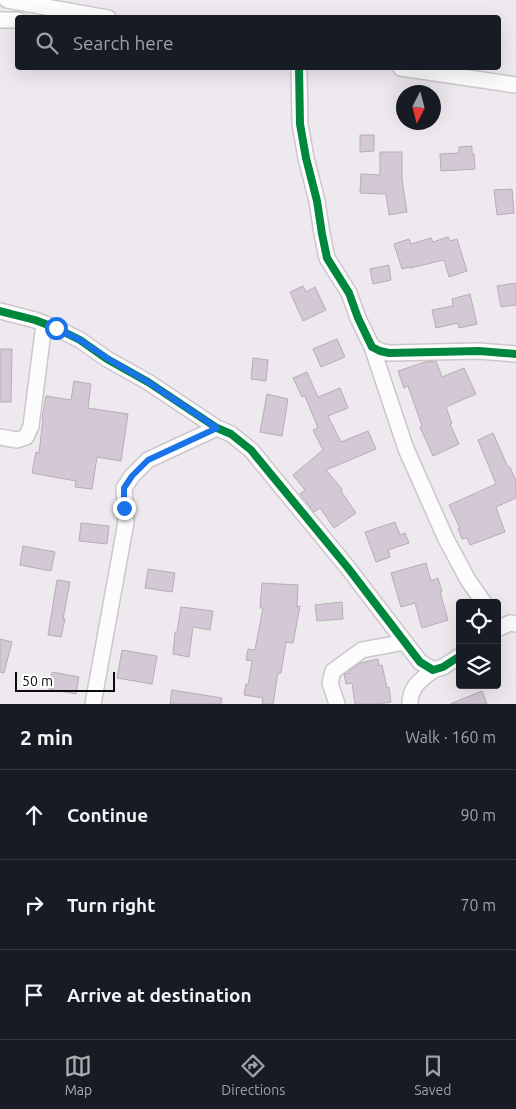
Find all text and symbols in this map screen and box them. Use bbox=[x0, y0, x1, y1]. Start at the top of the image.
search box bbox=[15, 15, 501, 70]
icon: search bbox=[33, 29, 61, 57]
text: Search here bbox=[73, 32, 173, 54]
north arrow bbox=[396, 85, 441, 130]
route start bbox=[45, 317, 68, 340]
route end bbox=[113, 497, 136, 520]
map controls bbox=[456, 599, 501, 689]
button: locate bbox=[456, 599, 501, 644]
button: layers bbox=[456, 644, 501, 689]
scale bar bbox=[15, 669, 115, 692]
text: 50 m bbox=[22, 673, 53, 689]
text: 2 min bbox=[20, 725, 73, 749]
text: Walk · 160 m bbox=[405, 728, 496, 746]
icon: ahead bbox=[20, 801, 48, 829]
text: Continue bbox=[67, 804, 148, 826]
text: 90 m bbox=[460, 806, 496, 824]
icon: right bbox=[20, 891, 48, 919]
text: Turn right bbox=[67, 894, 155, 916]
text: 70 m bbox=[460, 896, 496, 914]
icon: arrive bbox=[20, 981, 48, 1009]
text: Arrive at destination bbox=[67, 984, 252, 1006]
tab: Map bbox=[64, 1052, 92, 1098]
tab: Directions bbox=[221, 1052, 285, 1098]
tab: Saved bbox=[414, 1052, 452, 1098]

